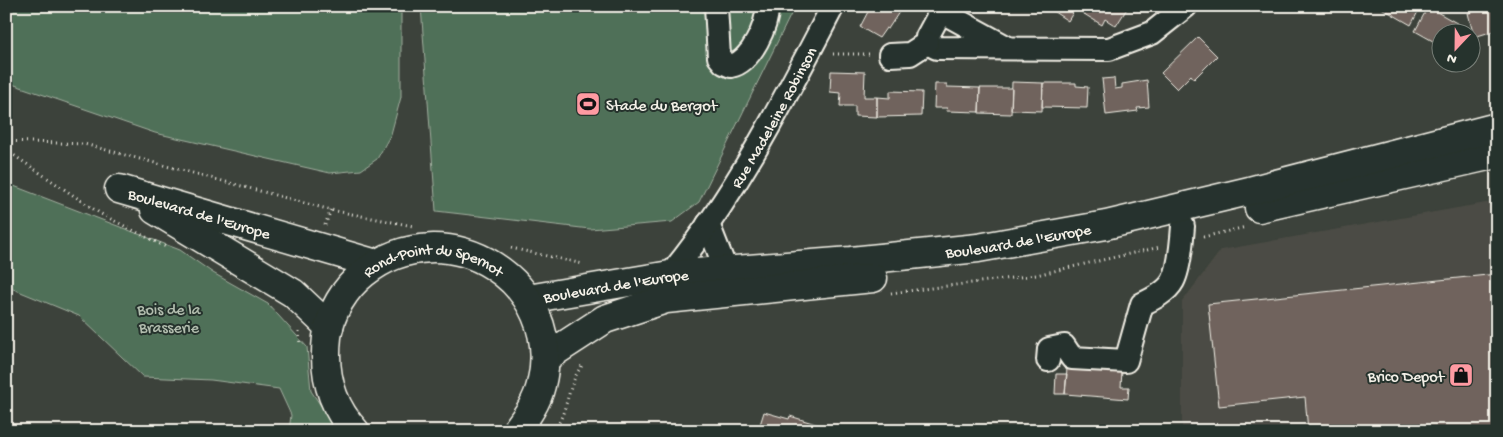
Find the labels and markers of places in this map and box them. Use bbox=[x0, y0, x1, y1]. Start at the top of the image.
sports icon: Stade du Bergot bbox=[575, 91, 601, 117]
place label: Stade du Bergot bbox=[606, 98, 718, 117]
shop icon: Brico Depot bbox=[1448, 362, 1474, 388]
place label: Brico Depot bbox=[1367, 369, 1445, 388]

